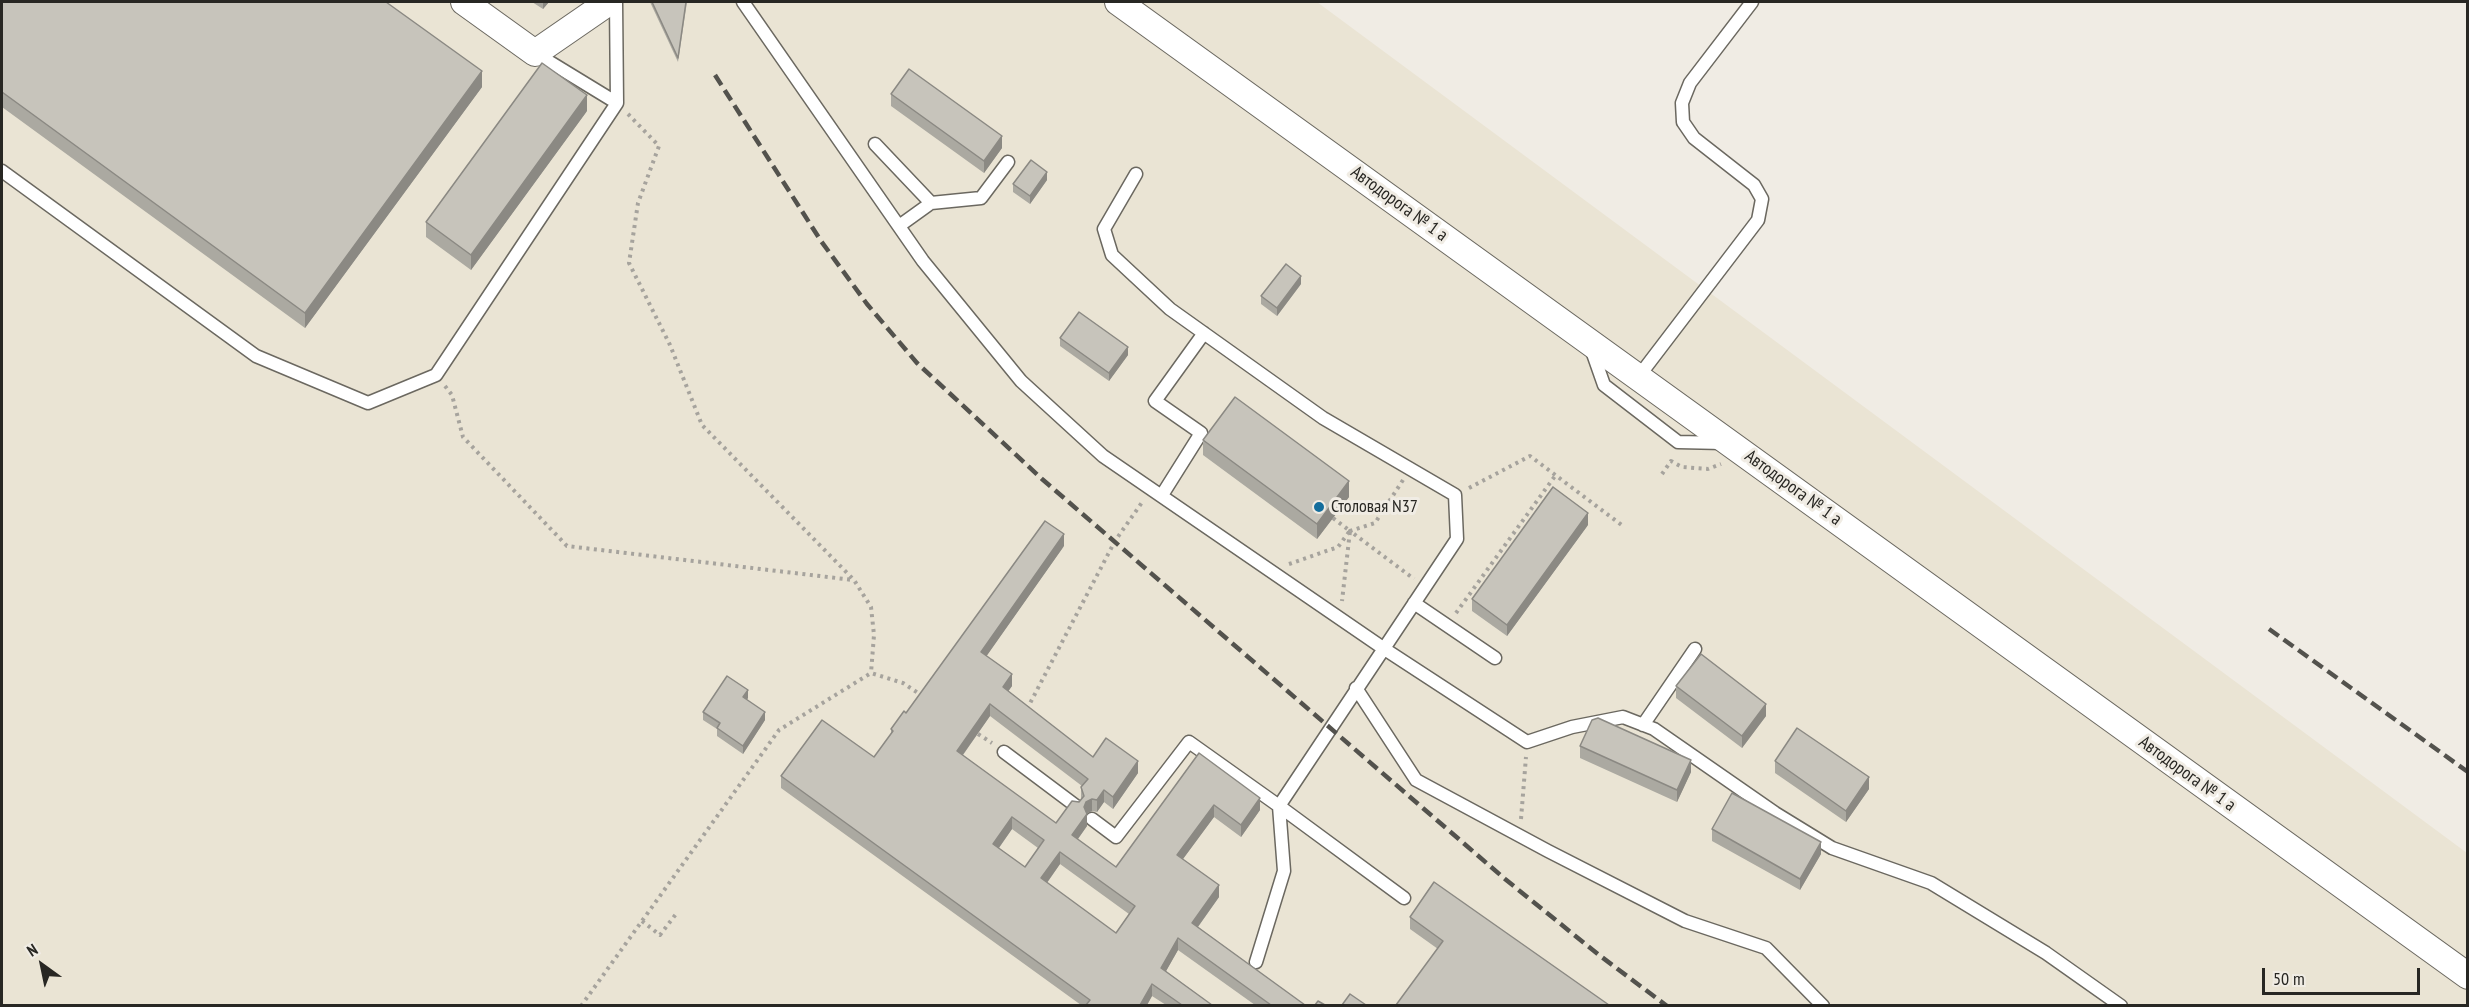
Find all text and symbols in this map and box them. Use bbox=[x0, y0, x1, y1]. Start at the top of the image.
street label: Автодорога № 1 а bbox=[1346, 162, 1452, 246]
street label: Автодорога № 1 а bbox=[1740, 446, 1846, 530]
place label: Столовая N37 bbox=[1331, 496, 1418, 518]
marker: Столовая N37 bbox=[1312, 500, 1326, 514]
street label: Автодорога № 1 а bbox=[2134, 732, 2240, 816]
north arrow bbox=[12, 935, 72, 995]
text: N bbox=[23, 939, 41, 961]
scale bar bbox=[2265, 956, 2422, 994]
text: 50 m bbox=[2273, 967, 2305, 990]

